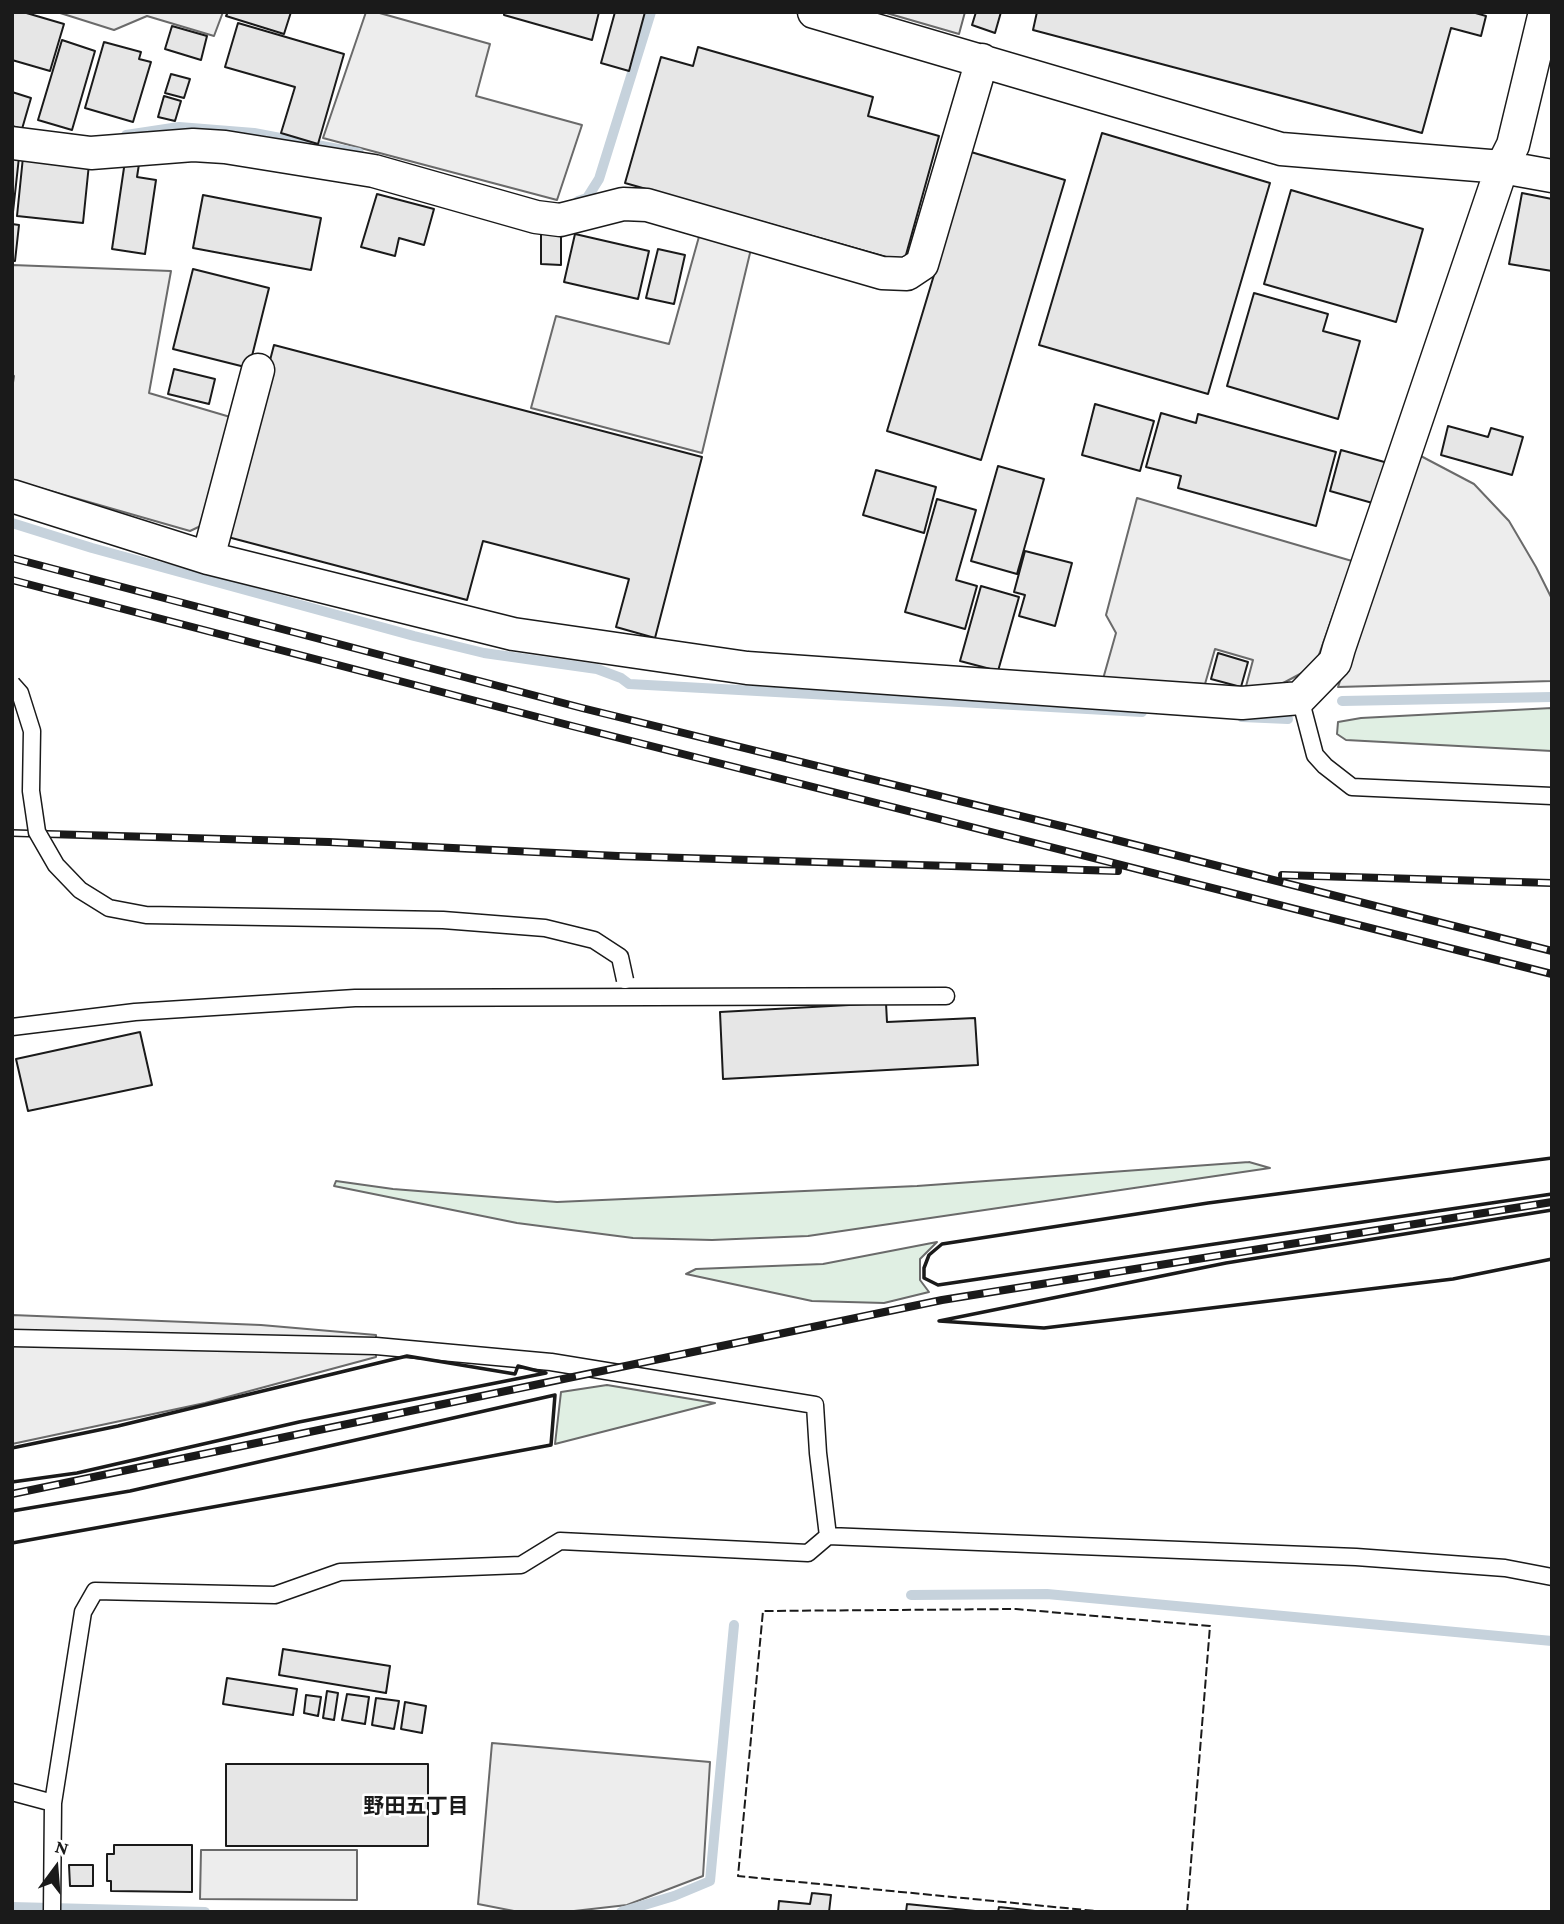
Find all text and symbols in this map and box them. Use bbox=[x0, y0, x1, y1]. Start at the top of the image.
district label: 野田五丁目 bbox=[364, 1794, 468, 1820]
north arrow bbox=[21, 1833, 91, 1903]
text: N bbox=[53, 1835, 71, 1859]

